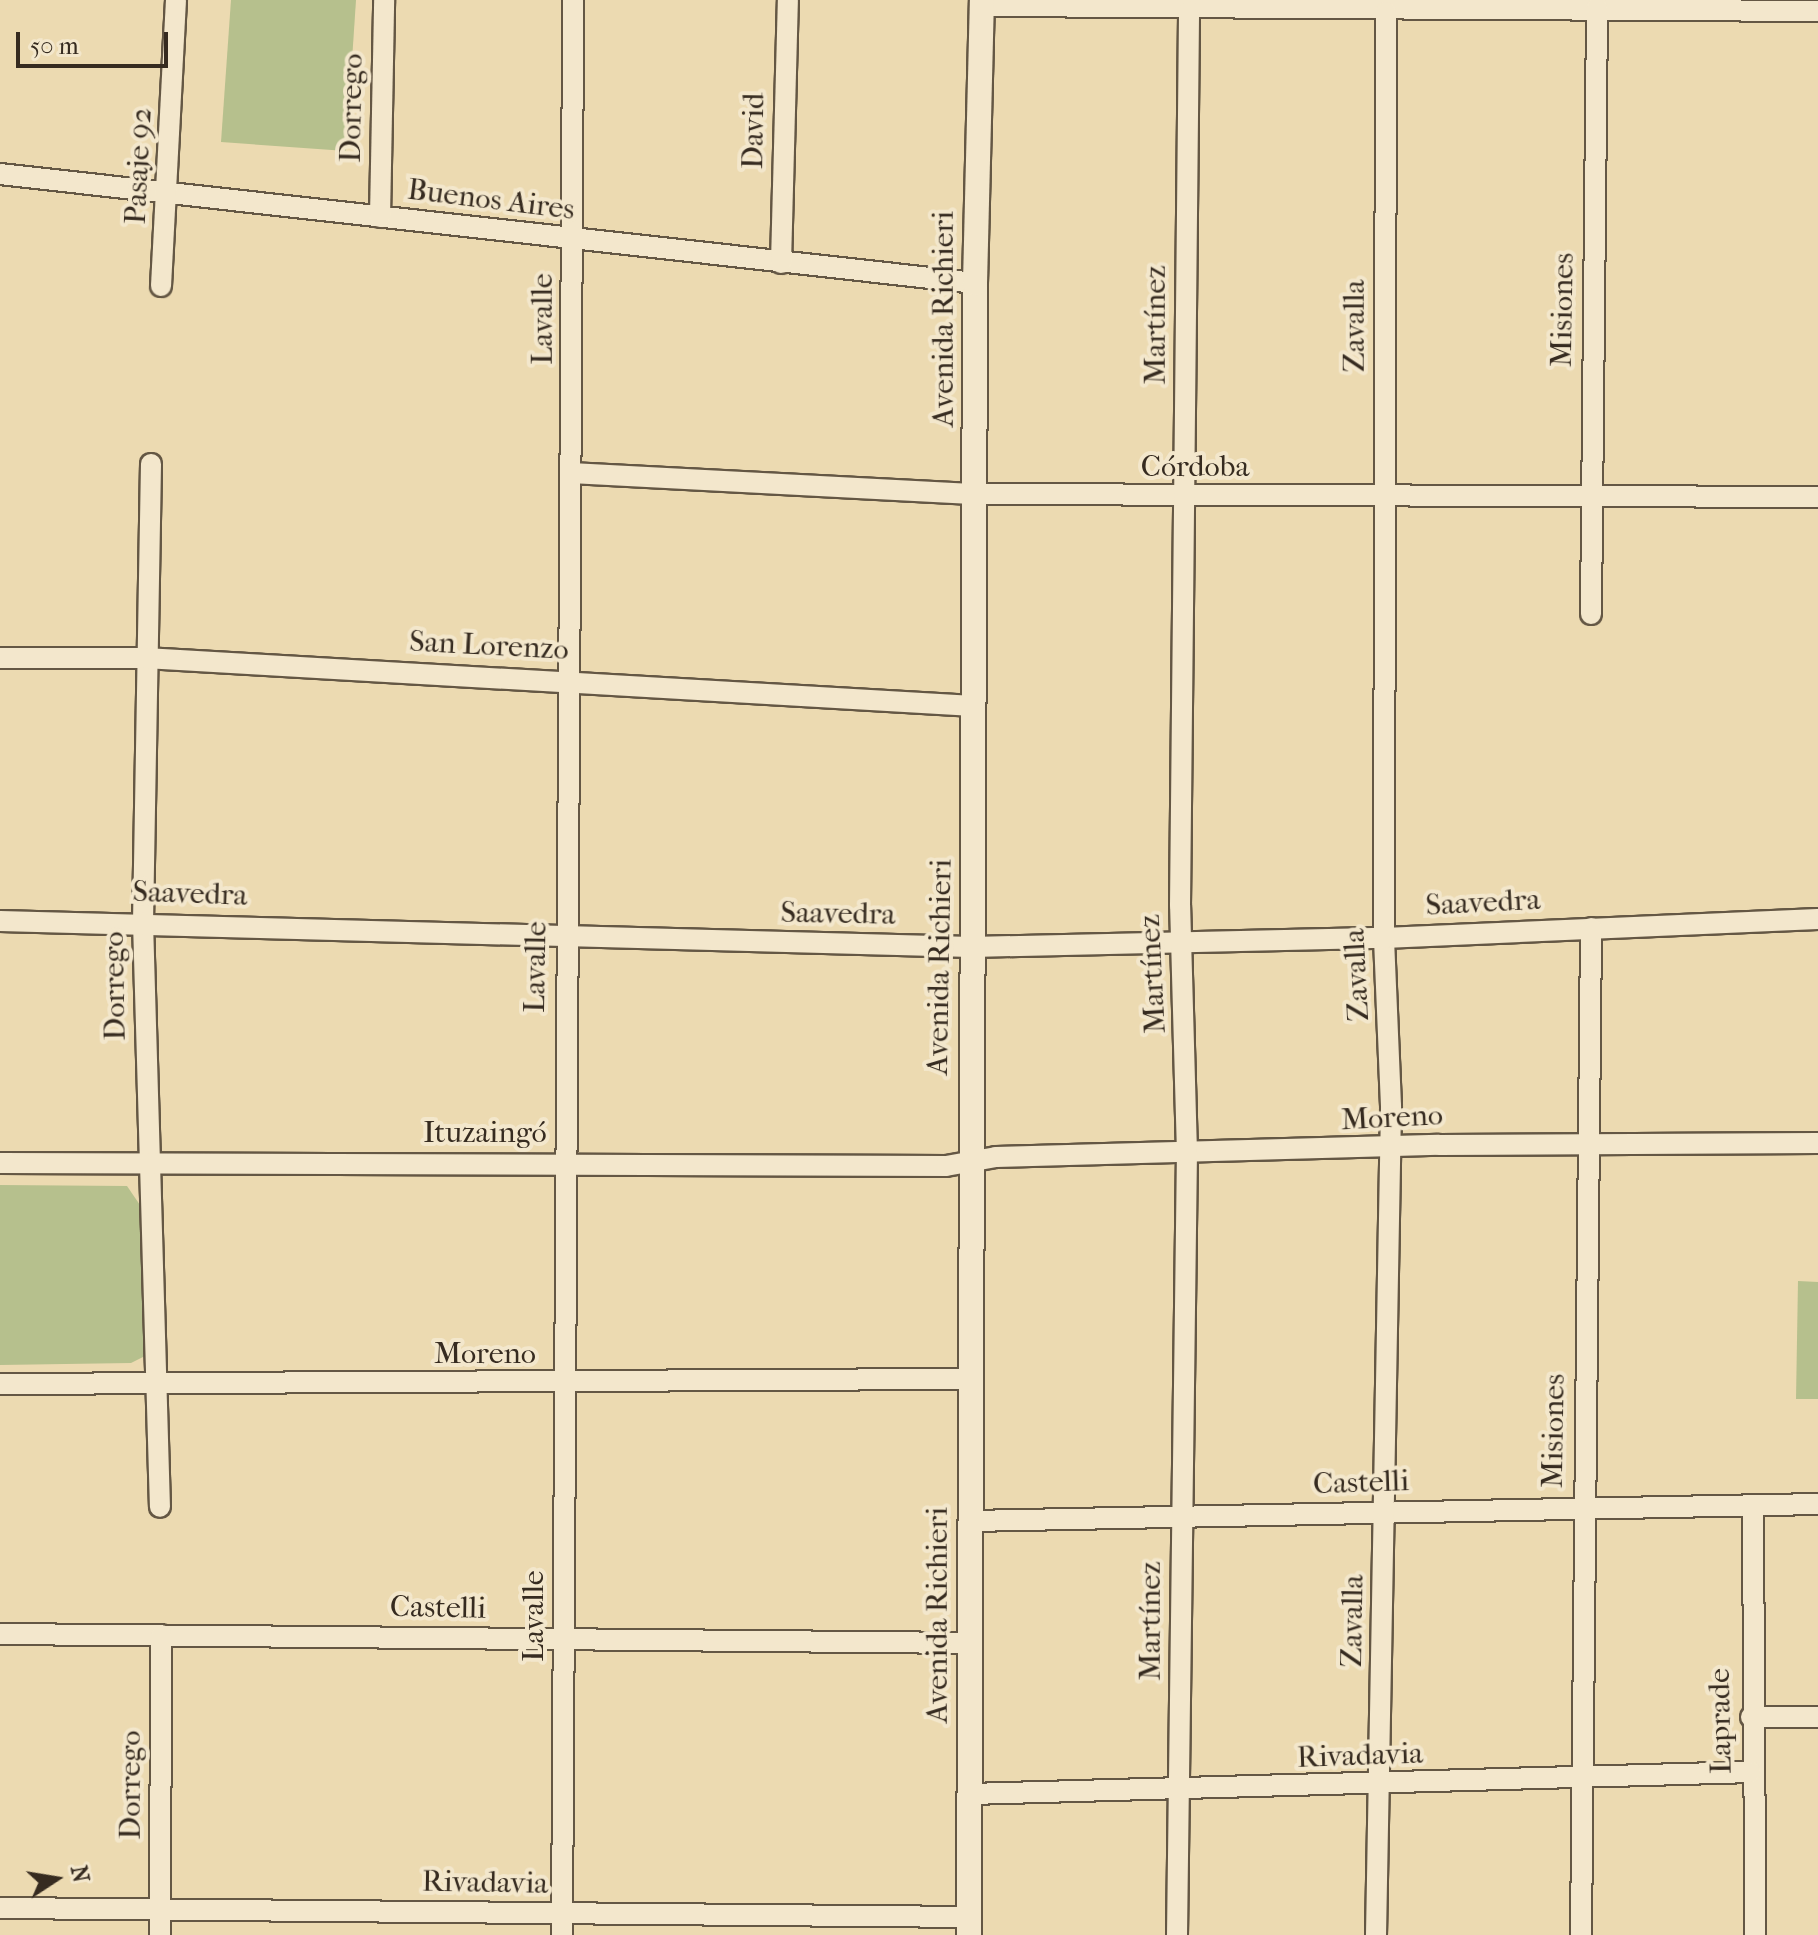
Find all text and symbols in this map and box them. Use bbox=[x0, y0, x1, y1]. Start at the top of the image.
scale bar bbox=[20, 16, 172, 66]
text: 50 m bbox=[30, 32, 79, 60]
street label: Dorrego bbox=[333, 53, 371, 163]
street label: David bbox=[735, 93, 773, 169]
street label: Pasaje 92 bbox=[118, 107, 160, 225]
street label: Buenos Aires bbox=[405, 172, 577, 228]
street label: Avenida Richieri bbox=[926, 211, 962, 427]
street label: Misiones bbox=[1544, 253, 1582, 367]
street label: Martínez bbox=[1138, 265, 1174, 385]
street label: Lavalle bbox=[525, 273, 561, 365]
street label: Zavalla bbox=[1337, 280, 1373, 372]
street label: Córdoba bbox=[1141, 449, 1249, 485]
street label: San Lorenzo bbox=[408, 624, 570, 668]
street label: Avenida Richieri bbox=[920, 859, 960, 1075]
street label: Saavedra bbox=[132, 874, 248, 914]
street label: Saavedra bbox=[1425, 882, 1541, 924]
street label: Saavedra bbox=[780, 895, 896, 933]
street label: Martínez bbox=[1132, 914, 1174, 1034]
street label: Lavalle bbox=[517, 921, 555, 1013]
street label: Zavalla bbox=[1337, 928, 1377, 1022]
street label: Dorrego bbox=[96, 931, 134, 1041]
street label: Moreno bbox=[1340, 1097, 1444, 1139]
street label: Ituzaingó bbox=[423, 1115, 547, 1151]
street label: Moreno bbox=[434, 1336, 536, 1372]
street label: Misiones bbox=[1535, 1374, 1573, 1488]
street label: Castelli bbox=[1312, 1463, 1410, 1503]
street label: Avenida Richieri bbox=[920, 1507, 956, 1723]
street label: Martínez bbox=[1133, 1561, 1169, 1681]
street label: Lavalle bbox=[516, 1570, 552, 1662]
street label: Zavalla bbox=[1334, 1574, 1372, 1668]
street label: Castelli bbox=[390, 1589, 486, 1627]
street label: Laprade bbox=[1702, 1668, 1740, 1774]
street label: Dorrego bbox=[113, 1730, 149, 1840]
street label: Rivadavia bbox=[1296, 1736, 1424, 1776]
north arrow bbox=[16, 1839, 96, 1919]
text: N bbox=[65, 1863, 94, 1885]
street label: Rivadavia bbox=[422, 1864, 548, 1902]

